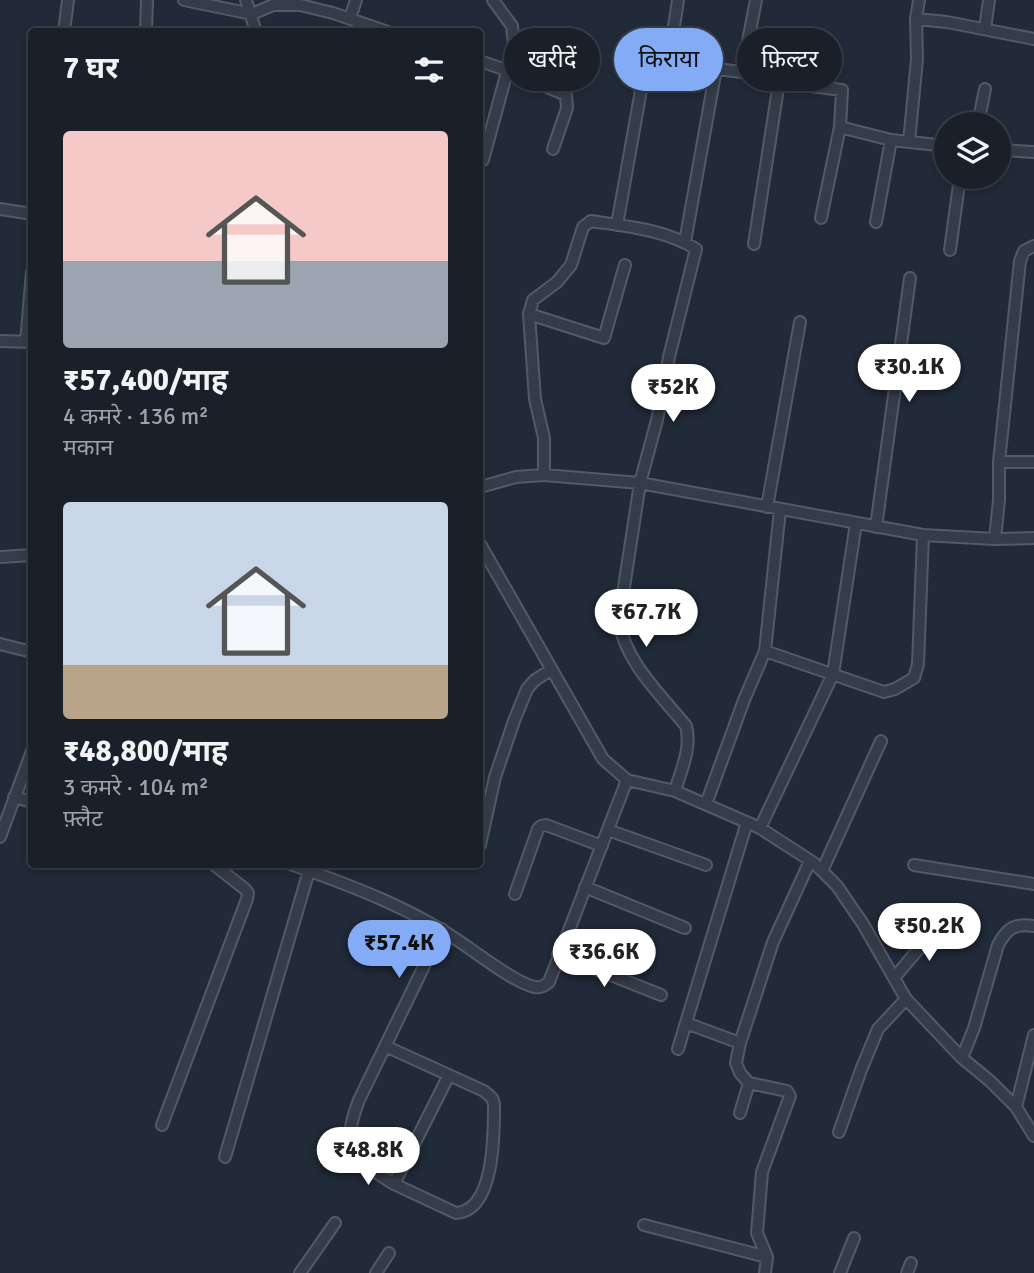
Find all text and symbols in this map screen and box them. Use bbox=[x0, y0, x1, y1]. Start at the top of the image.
chip: खरीदें bbox=[504, 28, 600, 91]
chip: किराया bbox=[614, 28, 723, 91]
chip: फ़िल्टर bbox=[737, 28, 842, 91]
text: 7 घर bbox=[63, 50, 118, 87]
icon: filters bbox=[410, 51, 448, 89]
map controls bbox=[934, 112, 1011, 189]
button: layers bbox=[934, 112, 1011, 189]
icon: home bbox=[193, 177, 319, 303]
pin: ₹30.1K bbox=[852, 344, 966, 404]
text: ₹30.1K bbox=[874, 352, 944, 381]
text: ₹57,400/माह bbox=[63, 362, 228, 399]
pin: ₹52K bbox=[632, 364, 714, 424]
text: ₹52K bbox=[647, 372, 699, 401]
text: 4 कमरे · 136 m² bbox=[63, 402, 209, 431]
text: मकान bbox=[63, 433, 113, 462]
icon: home bbox=[193, 548, 319, 674]
pin: ₹67.7K bbox=[589, 590, 703, 649]
text: ₹67.7K bbox=[611, 597, 681, 626]
text: ₹48,800/माह bbox=[63, 733, 228, 770]
text: 3 कमरे · 104 m² bbox=[63, 773, 209, 802]
text: फ़्लैट bbox=[63, 804, 103, 833]
pin: ₹50.2K bbox=[872, 904, 986, 963]
text: ₹50.2K bbox=[894, 911, 964, 940]
pin: ₹57.4K bbox=[342, 920, 456, 980]
text: ₹57.4K bbox=[364, 928, 434, 957]
pin: ₹36.6K bbox=[547, 930, 661, 989]
text: ₹36.6K bbox=[569, 937, 639, 966]
pin: ₹48.8K bbox=[311, 1128, 425, 1187]
text: ₹48.8K bbox=[333, 1135, 403, 1164]

